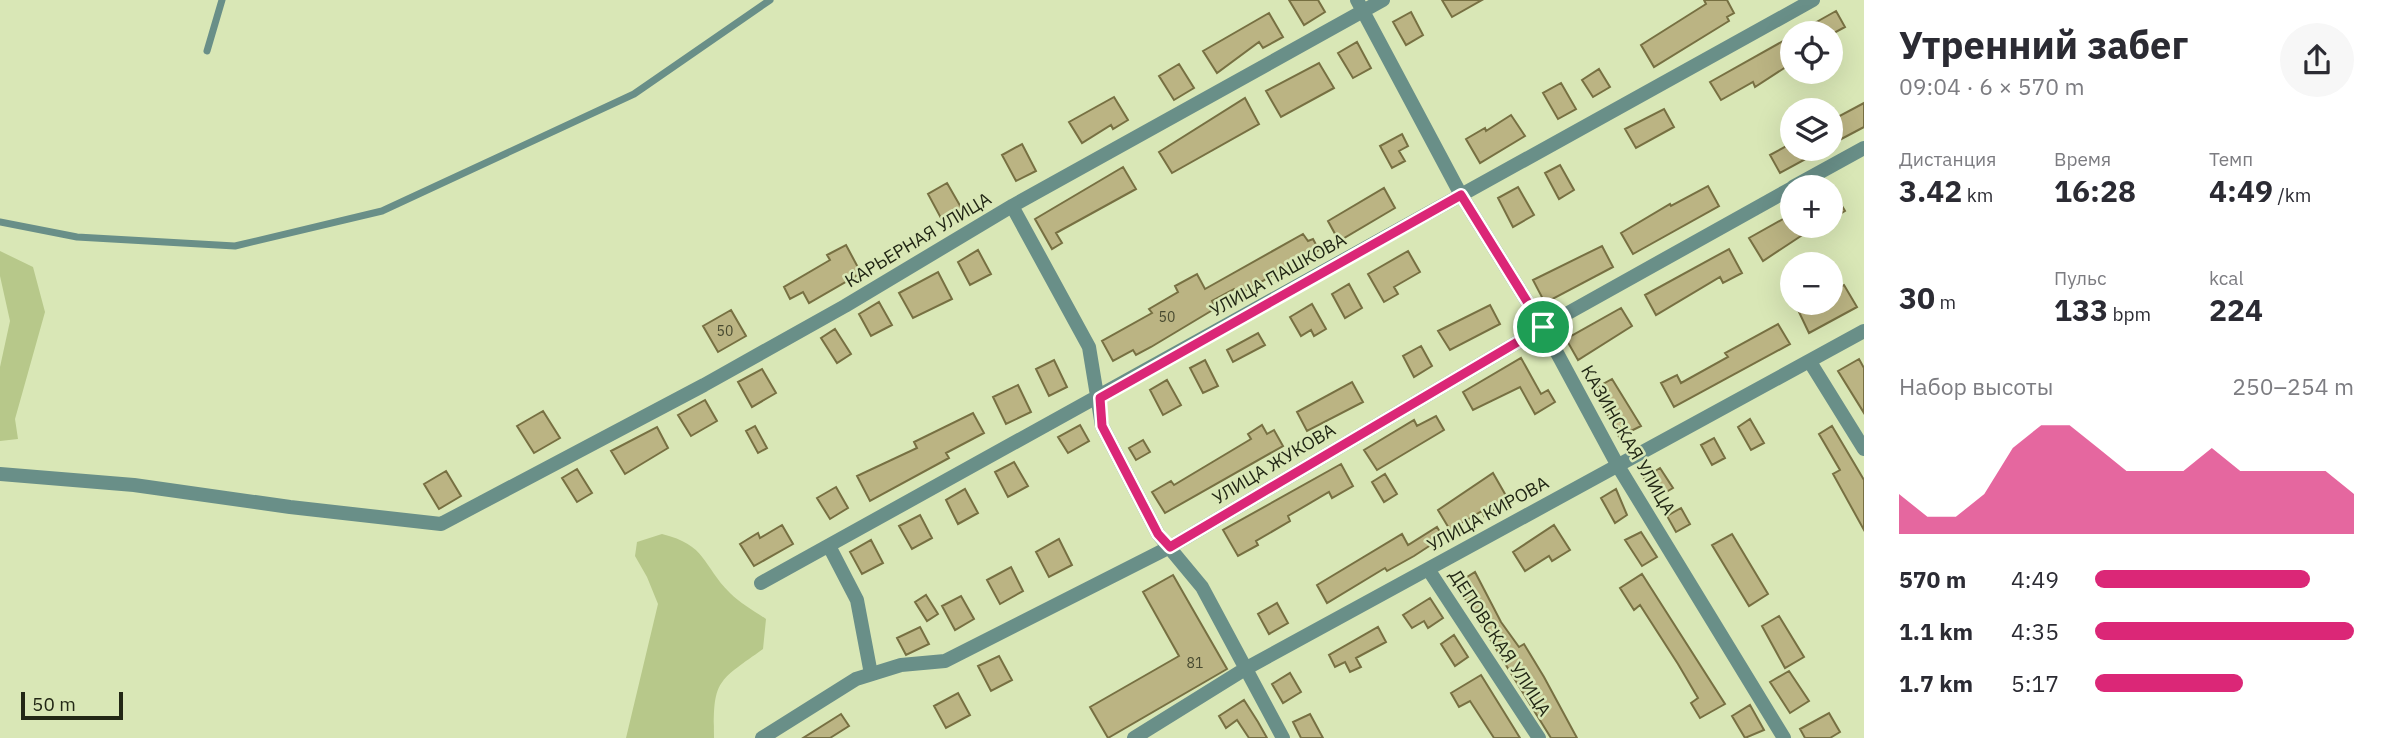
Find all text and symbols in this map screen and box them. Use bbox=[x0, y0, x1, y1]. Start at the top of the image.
text: Утренний забег bbox=[1899, 20, 2188, 69]
map controls bbox=[1780, 21, 1843, 315]
button: locate bbox=[1780, 21, 1843, 84]
button: share bbox=[2280, 23, 2354, 97]
text: 09:04 · 6 × 570 m bbox=[1899, 71, 2085, 101]
button: layers bbox=[1780, 98, 1843, 161]
text: Дистанция bbox=[1899, 147, 1996, 171]
text: Время bbox=[2054, 147, 2111, 171]
text: Темп bbox=[2209, 147, 2253, 171]
text: 3.42 bbox=[1899, 171, 1962, 210]
text: 16:28 bbox=[2054, 171, 2136, 210]
text: 4:49 bbox=[2209, 171, 2273, 210]
button: + bbox=[1780, 175, 1843, 238]
text: km bbox=[1962, 183, 1993, 207]
text: /km bbox=[2273, 183, 2311, 207]
street label: КАРЬЕРНАЯ УЛИЦА bbox=[840, 187, 995, 292]
street label: УЛИЦА ПАШКОВА bbox=[1206, 227, 1350, 322]
button: − bbox=[1780, 252, 1843, 315]
text: Пульс bbox=[2054, 266, 2107, 290]
text: kcal bbox=[2209, 266, 2244, 290]
text: 30 bbox=[1899, 278, 1935, 317]
text: m bbox=[1935, 290, 1956, 314]
text: 133 bbox=[2054, 290, 2108, 329]
text: 224 bbox=[2209, 290, 2263, 329]
pin bbox=[1513, 297, 1573, 357]
text: bpm bbox=[2108, 302, 2151, 326]
house number: 50 bbox=[1159, 308, 1175, 326]
icon: arrive bbox=[1524, 308, 1562, 346]
house number: 50 bbox=[717, 322, 733, 340]
street label: КАЗИНСКАЯ УЛИЦА bbox=[1576, 361, 1681, 519]
text: Набор высоты bbox=[1899, 371, 2053, 401]
text: 250–254 m bbox=[2232, 371, 2354, 401]
street label: УЛИЦА ЖУКОВА bbox=[1208, 418, 1340, 509]
street label: УЛИЦА КИРОВА bbox=[1423, 471, 1553, 556]
text: 570 m bbox=[1899, 564, 1966, 594]
text: 4:49 bbox=[2011, 564, 2059, 594]
street label: ДЕПОВСКАЯ УЛИЦА bbox=[1444, 565, 1557, 721]
text: 1.1 km bbox=[1899, 616, 1973, 646]
text: 4:35 bbox=[2011, 616, 2059, 646]
house number: 81 bbox=[1187, 654, 1203, 672]
text: 1.7 km bbox=[1899, 668, 1973, 698]
text: 5:17 bbox=[2011, 668, 2059, 698]
scale bar bbox=[21, 689, 122, 721]
text: 50 m bbox=[32, 692, 76, 716]

